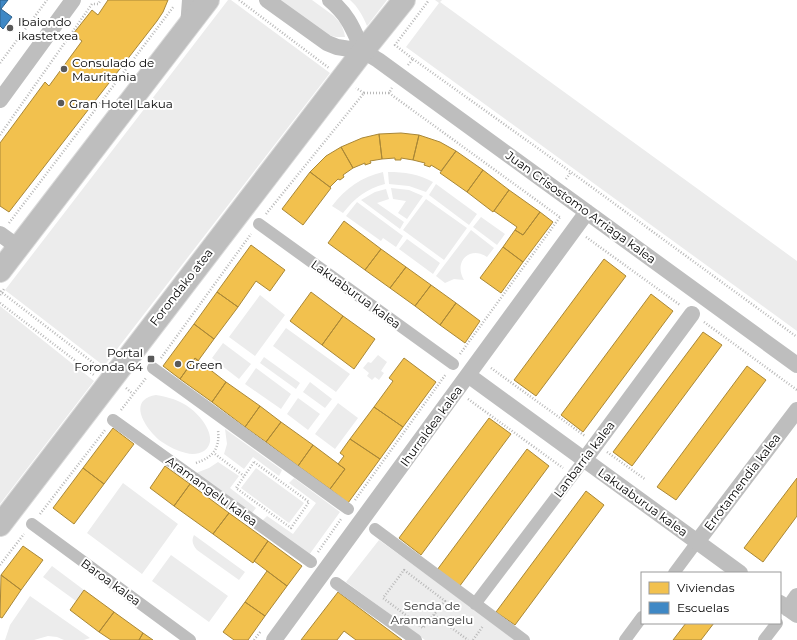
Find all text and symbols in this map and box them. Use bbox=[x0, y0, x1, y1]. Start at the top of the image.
place label: Ibaiondo ikastetxea bbox=[18, 14, 78, 43]
marker: Ibaiondo ikastetxea bbox=[5, 23, 15, 33]
place label: Consulado de Mauritania bbox=[72, 55, 154, 84]
marker: Consulado de Mauritania bbox=[59, 64, 69, 74]
place label: Gran Hotel Lakua bbox=[69, 96, 173, 111]
marker: Gran Hotel Lakua bbox=[56, 98, 66, 108]
street label: Juan Crisostomo Arriaga kalea bbox=[502, 147, 659, 267]
street label: Forondako atea bbox=[146, 245, 216, 329]
street label: Lakuaburua kalea bbox=[308, 256, 404, 332]
place label: Portal Foronda 64 bbox=[74, 345, 143, 374]
marker: Portal Foronda 64 bbox=[146, 354, 156, 364]
place label: Green bbox=[186, 357, 223, 372]
marker: Green bbox=[173, 359, 183, 369]
street label: Ihurraldea kalea bbox=[397, 383, 465, 469]
street label: Lanbarria kalea bbox=[550, 418, 618, 500]
street label: Errotamendia kalea bbox=[701, 430, 783, 534]
street label: Aramangelu kalea bbox=[163, 453, 261, 529]
street label: Lakuaburua kalea bbox=[595, 464, 691, 540]
street label: Baroa kalea bbox=[78, 555, 144, 609]
legend bbox=[641, 572, 781, 624]
text: Viviendas bbox=[677, 580, 735, 595]
park label: Senda de Aranmangelu bbox=[391, 598, 473, 627]
text: Escuelas bbox=[677, 600, 729, 615]

